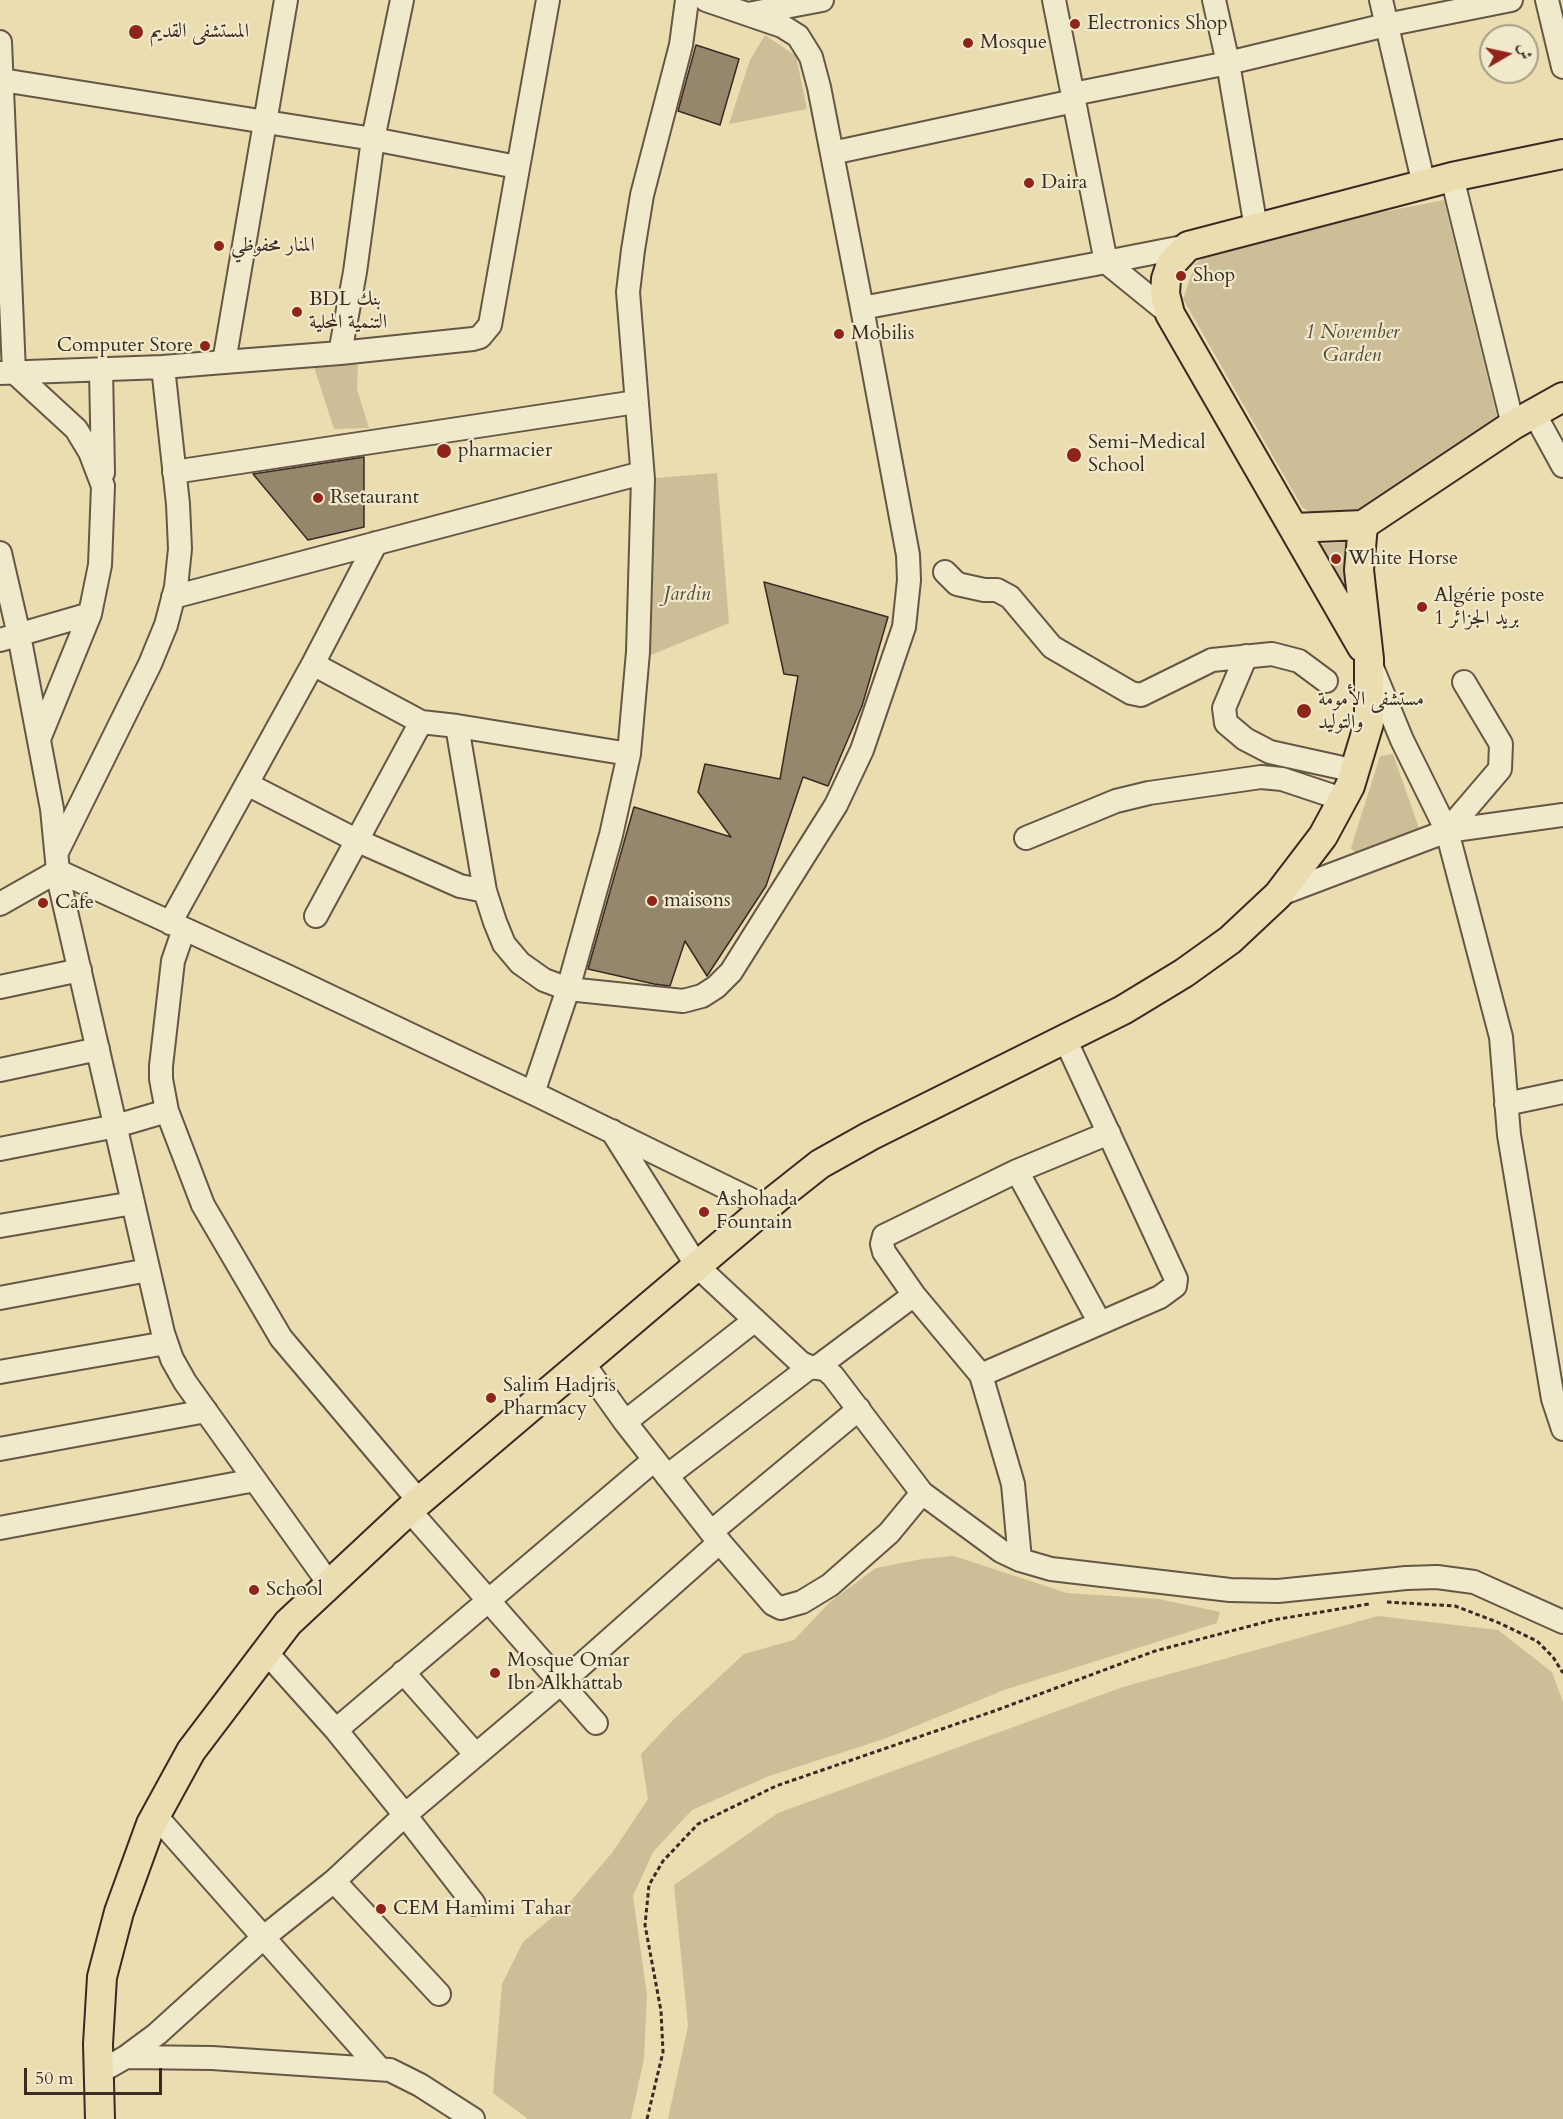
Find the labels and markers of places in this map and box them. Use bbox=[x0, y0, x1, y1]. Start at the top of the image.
place label: Electronics Shop bbox=[1087, 12, 1228, 36]
marker: Electronics Shop bbox=[1068, 17, 1082, 31]
place label: المستشفى القديم bbox=[150, 20, 249, 44]
marker: المستشفى القديم bbox=[127, 23, 145, 41]
place label: Mosque bbox=[980, 31, 1047, 55]
marker: Mosque bbox=[961, 36, 975, 50]
place label: Daira bbox=[1041, 171, 1087, 195]
marker: Daira bbox=[1022, 176, 1036, 190]
place label: المنار محفوظي bbox=[231, 234, 315, 258]
marker: المنار محفوظي bbox=[212, 239, 226, 253]
place label: Shop bbox=[1193, 264, 1235, 288]
marker: Shop bbox=[1174, 269, 1188, 283]
place label: BDL بنك التنمية المحلية bbox=[309, 288, 387, 335]
marker: BDL بنك التنمية المحلية bbox=[290, 305, 304, 319]
place label: Mobilis bbox=[851, 322, 914, 346]
marker: Mobilis bbox=[832, 327, 846, 341]
place label: Computer Store bbox=[57, 334, 193, 358]
marker: Computer Store bbox=[198, 339, 212, 353]
place label: Semi-Medical School bbox=[1088, 431, 1206, 478]
place label: pharmacier bbox=[458, 439, 552, 463]
marker: pharmacier bbox=[435, 442, 453, 460]
marker: Semi-Medical School bbox=[1065, 446, 1083, 464]
place label: Rsetaurant bbox=[330, 486, 419, 510]
marker: Rsetaurant bbox=[311, 491, 325, 505]
place label: White Horse bbox=[1348, 547, 1458, 571]
marker: White Horse bbox=[1329, 552, 1343, 566]
place label: Algérie poste 1 بريد الجزائر bbox=[1434, 584, 1545, 631]
marker: Algérie poste 1 بريد الجزائر bbox=[1415, 600, 1429, 614]
place label: مستشفى الأمومة والتوليد bbox=[1318, 688, 1424, 735]
marker: مستشفى الأمومة والتوليد bbox=[1295, 702, 1313, 720]
place label: maisons bbox=[664, 889, 731, 913]
place label: Cafe bbox=[55, 891, 94, 915]
marker: maisons bbox=[645, 894, 659, 908]
marker: Cafe bbox=[36, 896, 50, 910]
place label: Ashohada Fountain bbox=[716, 1188, 798, 1235]
marker: Ashohada Fountain bbox=[697, 1205, 711, 1219]
place label: Salim Hadjris Pharmacy bbox=[503, 1374, 616, 1421]
marker: Salim Hadjris Pharmacy bbox=[484, 1391, 498, 1405]
place label: School bbox=[266, 1578, 323, 1602]
marker: School bbox=[247, 1583, 261, 1597]
place label: Mosque Omar Ibn Alkhattab bbox=[507, 1649, 630, 1696]
marker: Mosque Omar Ibn Alkhattab bbox=[488, 1666, 502, 1680]
place label: CEM Hamimi Tahar bbox=[393, 1897, 571, 1921]
marker: CEM Hamimi Tahar bbox=[374, 1902, 388, 1916]

